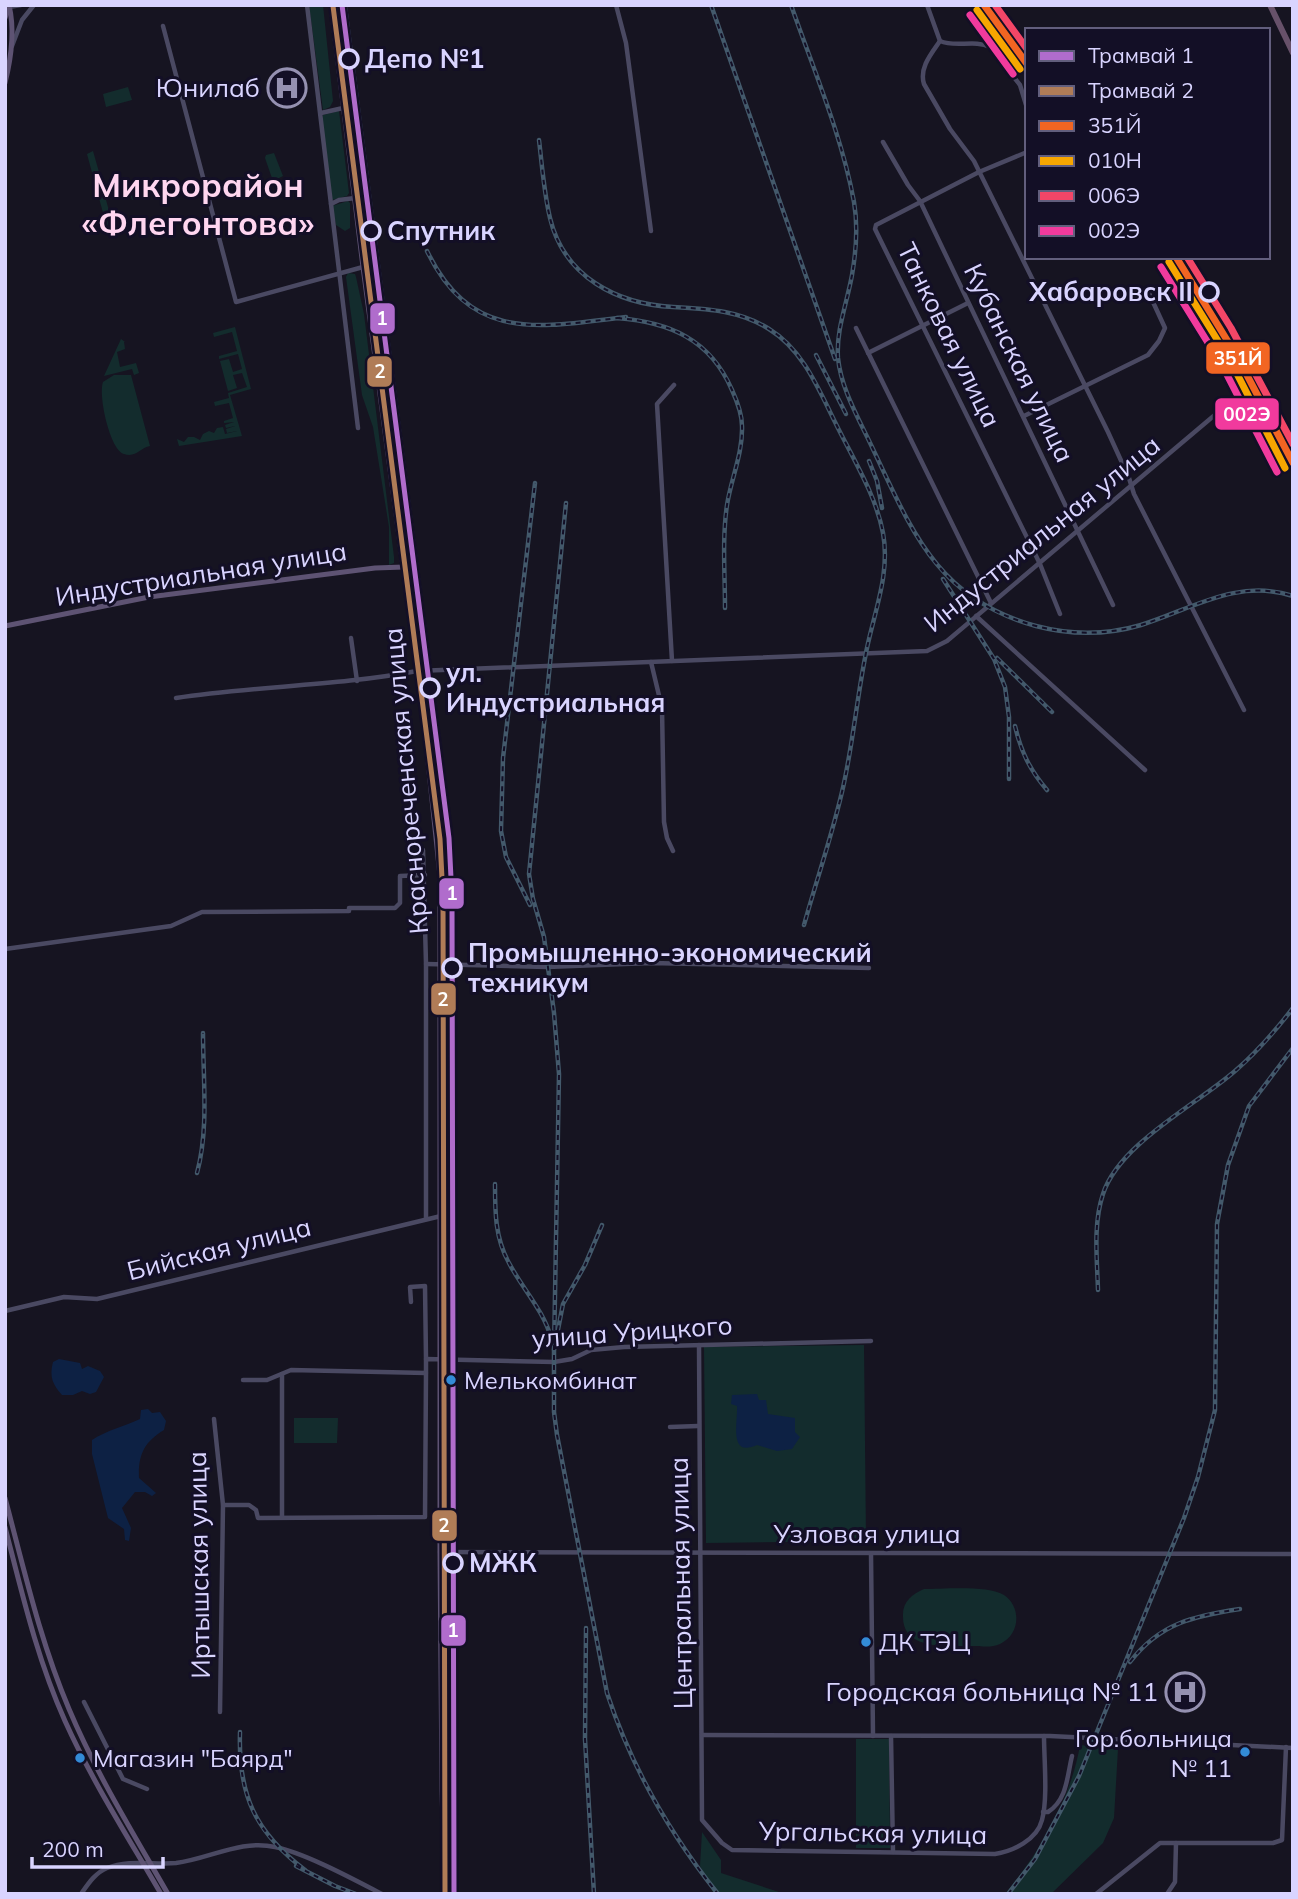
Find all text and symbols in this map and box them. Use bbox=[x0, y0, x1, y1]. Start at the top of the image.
legend bbox=[1025, 28, 1270, 259]
place label: Депо №1 bbox=[365, 42, 484, 75]
text: Трамвай 1 bbox=[1088, 42, 1194, 68]
marker: Депо №1 bbox=[339, 49, 359, 69]
hospital icon: Юнилаб bbox=[266, 67, 308, 109]
place label: Юнилаб bbox=[156, 71, 260, 104]
text: Трамвай 2 bbox=[1088, 77, 1194, 103]
text: 351Й bbox=[1088, 112, 1142, 138]
text: 010Н bbox=[1088, 147, 1142, 173]
district label: Микрорайон «Флегонтова» bbox=[81, 164, 315, 243]
text: 006Э bbox=[1088, 182, 1140, 208]
place label: Спутник bbox=[387, 214, 495, 247]
text: 002Э bbox=[1088, 217, 1140, 243]
marker: Спутник bbox=[361, 221, 381, 241]
street label: Танковая улица bbox=[890, 237, 1008, 433]
street label: Кубанская улица bbox=[957, 258, 1082, 467]
place label: Хабаровск II bbox=[1028, 275, 1193, 308]
marker: Хабаровск II bbox=[1199, 282, 1219, 302]
line badge: 1 bbox=[369, 302, 396, 335]
text: 1 bbox=[376, 306, 388, 330]
line badge: 351Й bbox=[1205, 341, 1271, 375]
text: 351Й bbox=[1214, 346, 1262, 370]
line badge: 2 bbox=[366, 355, 393, 388]
text: 2 bbox=[374, 359, 386, 383]
line badge: 002Э bbox=[1214, 397, 1280, 431]
text: 002Э bbox=[1223, 402, 1271, 426]
street label: Индустриальная улица bbox=[917, 428, 1167, 639]
street label: Индустриальная улица bbox=[53, 534, 349, 613]
street label: Краснореченская улица bbox=[376, 627, 435, 936]
place label: ул. Индустриальная bbox=[446, 656, 665, 719]
marker: ул. Индустриальная bbox=[420, 678, 440, 698]
line badge: 1 bbox=[438, 877, 465, 910]
text: 1 bbox=[446, 881, 458, 905]
place label: Промышленно-экономический техникум bbox=[468, 936, 872, 999]
marker: Промышленно-экономический техникум bbox=[442, 958, 462, 978]
line badge: 2 bbox=[430, 982, 457, 1016]
text: 2 bbox=[437, 987, 449, 1011]
street label: Бийская улица bbox=[124, 1210, 314, 1287]
street label: улица Урицкого bbox=[530, 1308, 734, 1355]
place label: Мелькомбинат bbox=[464, 1365, 636, 1395]
marker: Мелькомбинат bbox=[444, 1373, 458, 1387]
street label: Иртышская улица bbox=[180, 1451, 217, 1679]
street label: Центральная улица bbox=[662, 1457, 699, 1709]
line badge: 2 bbox=[431, 1509, 458, 1542]
text: 2 bbox=[438, 1513, 450, 1537]
street label: Узловая улица bbox=[772, 1517, 961, 1550]
place label: МЖК bbox=[469, 1546, 537, 1579]
marker: МЖК bbox=[443, 1553, 463, 1573]
line badge: 1 bbox=[440, 1614, 467, 1647]
text: 1 bbox=[447, 1618, 459, 1642]
place label: ДК ТЭЦ bbox=[879, 1627, 971, 1657]
marker: ДК ТЭЦ bbox=[859, 1635, 873, 1649]
hospital icon: Городская больница № 11 bbox=[1164, 1671, 1206, 1713]
place label: Городская больница № 11 bbox=[825, 1675, 1158, 1708]
place label: Гор.больница № 11 bbox=[1075, 1723, 1232, 1783]
place label: Магазин "Баярд" bbox=[93, 1743, 293, 1773]
marker: Гор.больница № 11 bbox=[1238, 1745, 1252, 1759]
marker: Магазин "Баярд" bbox=[73, 1751, 87, 1765]
street label: Ургальская улица bbox=[757, 1814, 988, 1851]
scale bar bbox=[32, 1826, 163, 1870]
text: 200 m bbox=[42, 1836, 104, 1862]

